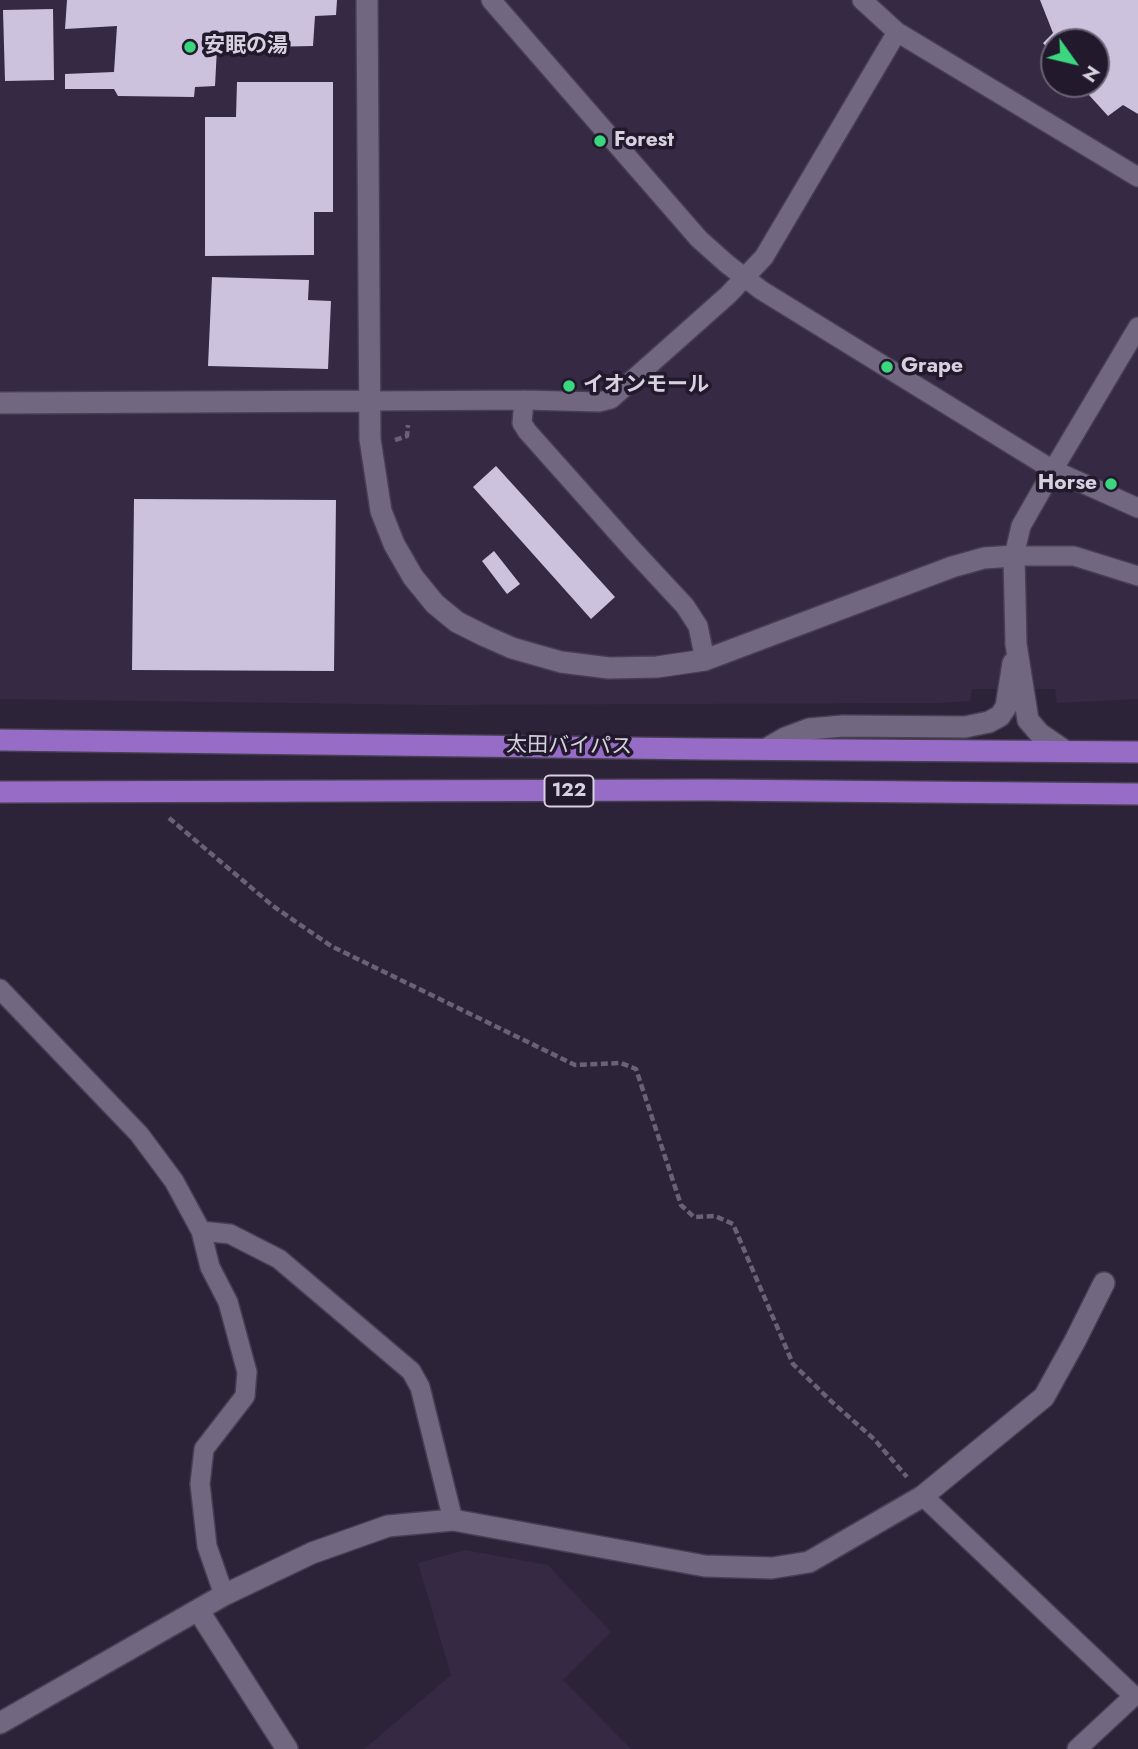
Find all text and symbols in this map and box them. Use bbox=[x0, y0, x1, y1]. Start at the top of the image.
north arrow bbox=[1040, 28, 1110, 98]
place label: 安眠の湯 bbox=[204, 34, 288, 60]
marker: 安眠の湯 bbox=[182, 39, 198, 55]
text: N bbox=[1076, 60, 1107, 88]
place label: Forest bbox=[614, 128, 674, 154]
marker: Forest bbox=[592, 133, 608, 149]
place label: Grape bbox=[901, 354, 963, 380]
marker: Grape bbox=[879, 359, 895, 375]
place label: イオンモール bbox=[583, 373, 709, 399]
marker: イオンモール bbox=[561, 378, 577, 394]
place label: Horse bbox=[1038, 471, 1097, 497]
marker: Horse bbox=[1103, 476, 1119, 492]
street label: 太田バイパス bbox=[506, 733, 632, 761]
road number: 122 bbox=[544, 776, 594, 806]

